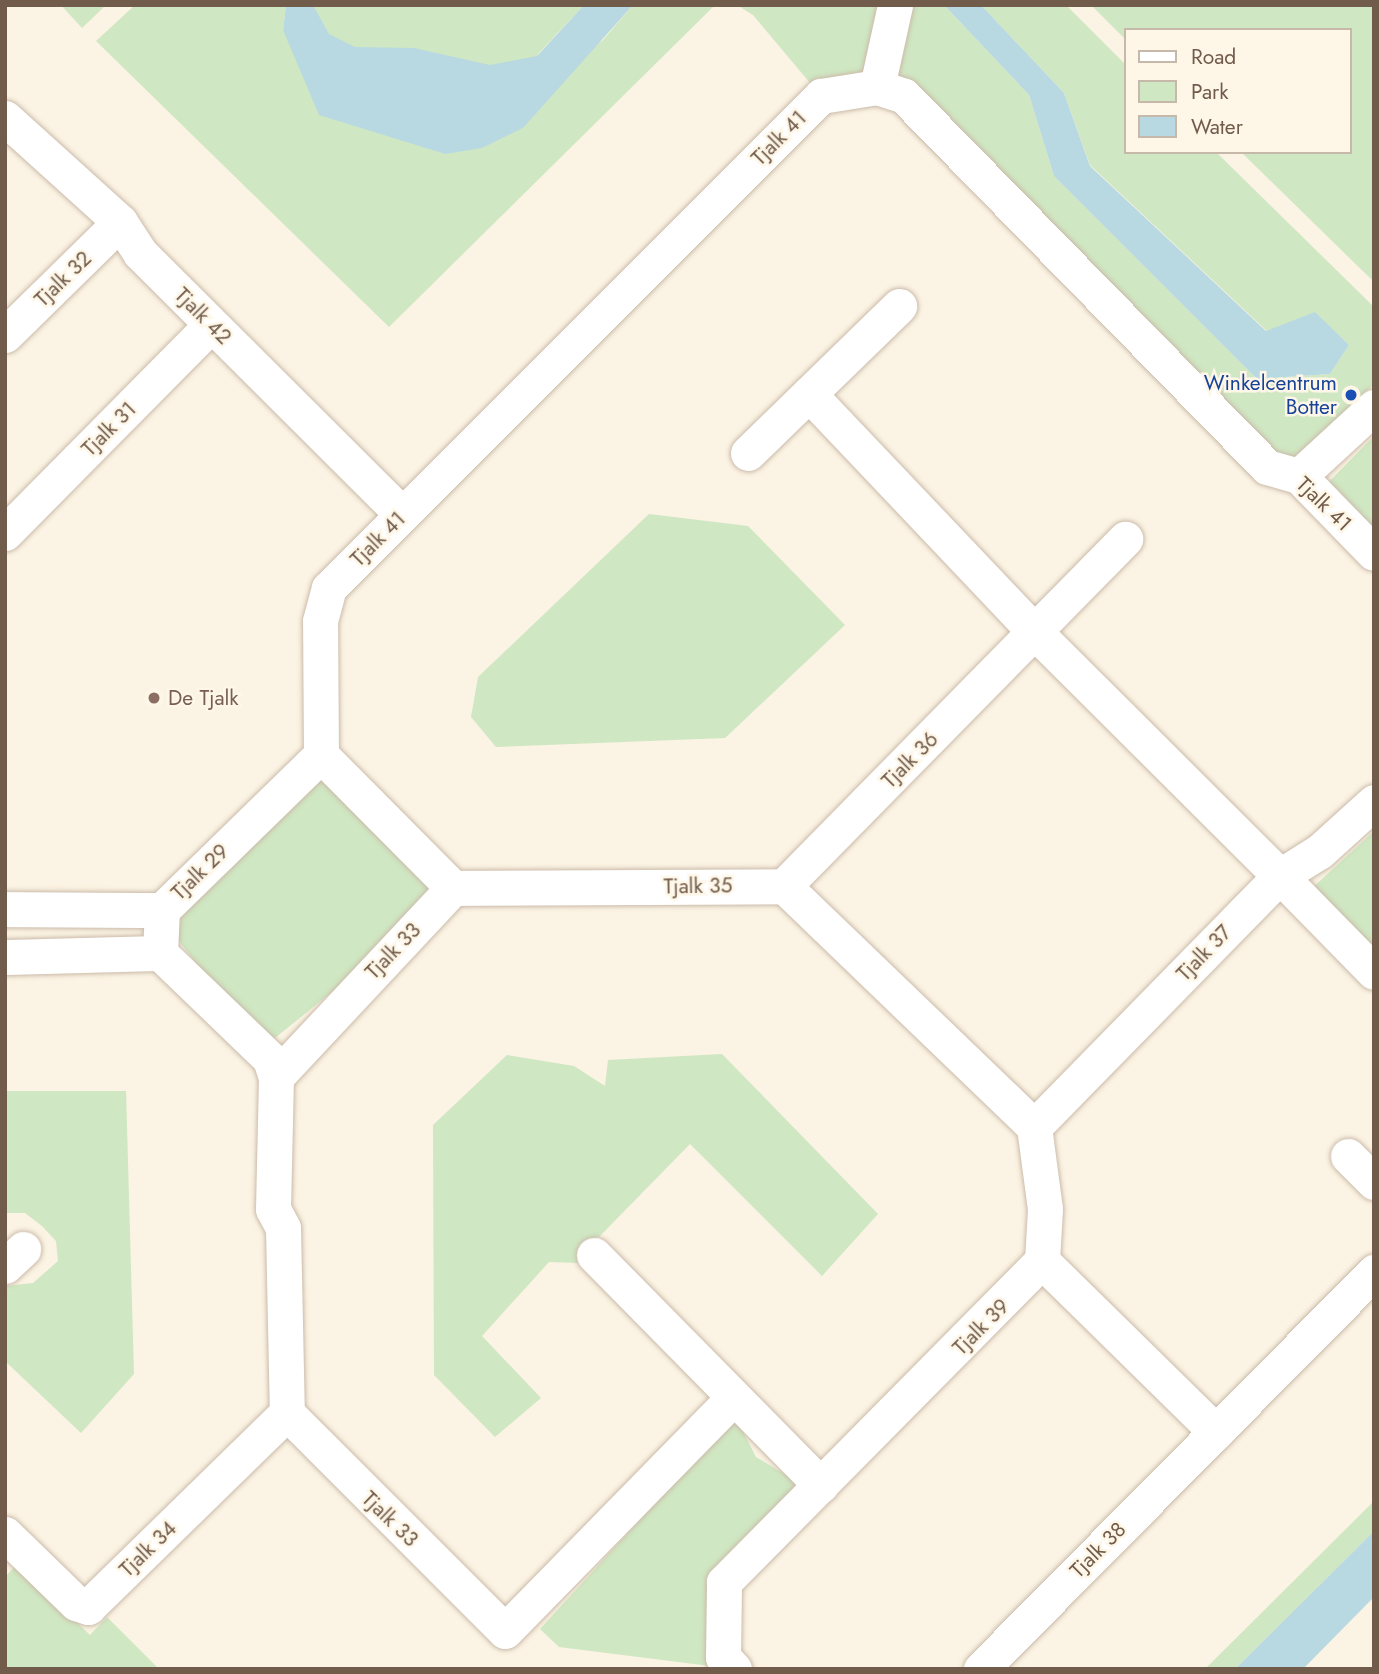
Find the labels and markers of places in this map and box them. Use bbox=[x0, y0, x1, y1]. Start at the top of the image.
place label: Winkelcentrum Botter bbox=[1204, 370, 1337, 420]
marker: Winkelcentrum Botter bbox=[1343, 387, 1359, 403]
place label: De Tjalk bbox=[168, 685, 239, 711]
marker: De Tjalk bbox=[146, 690, 162, 706]

